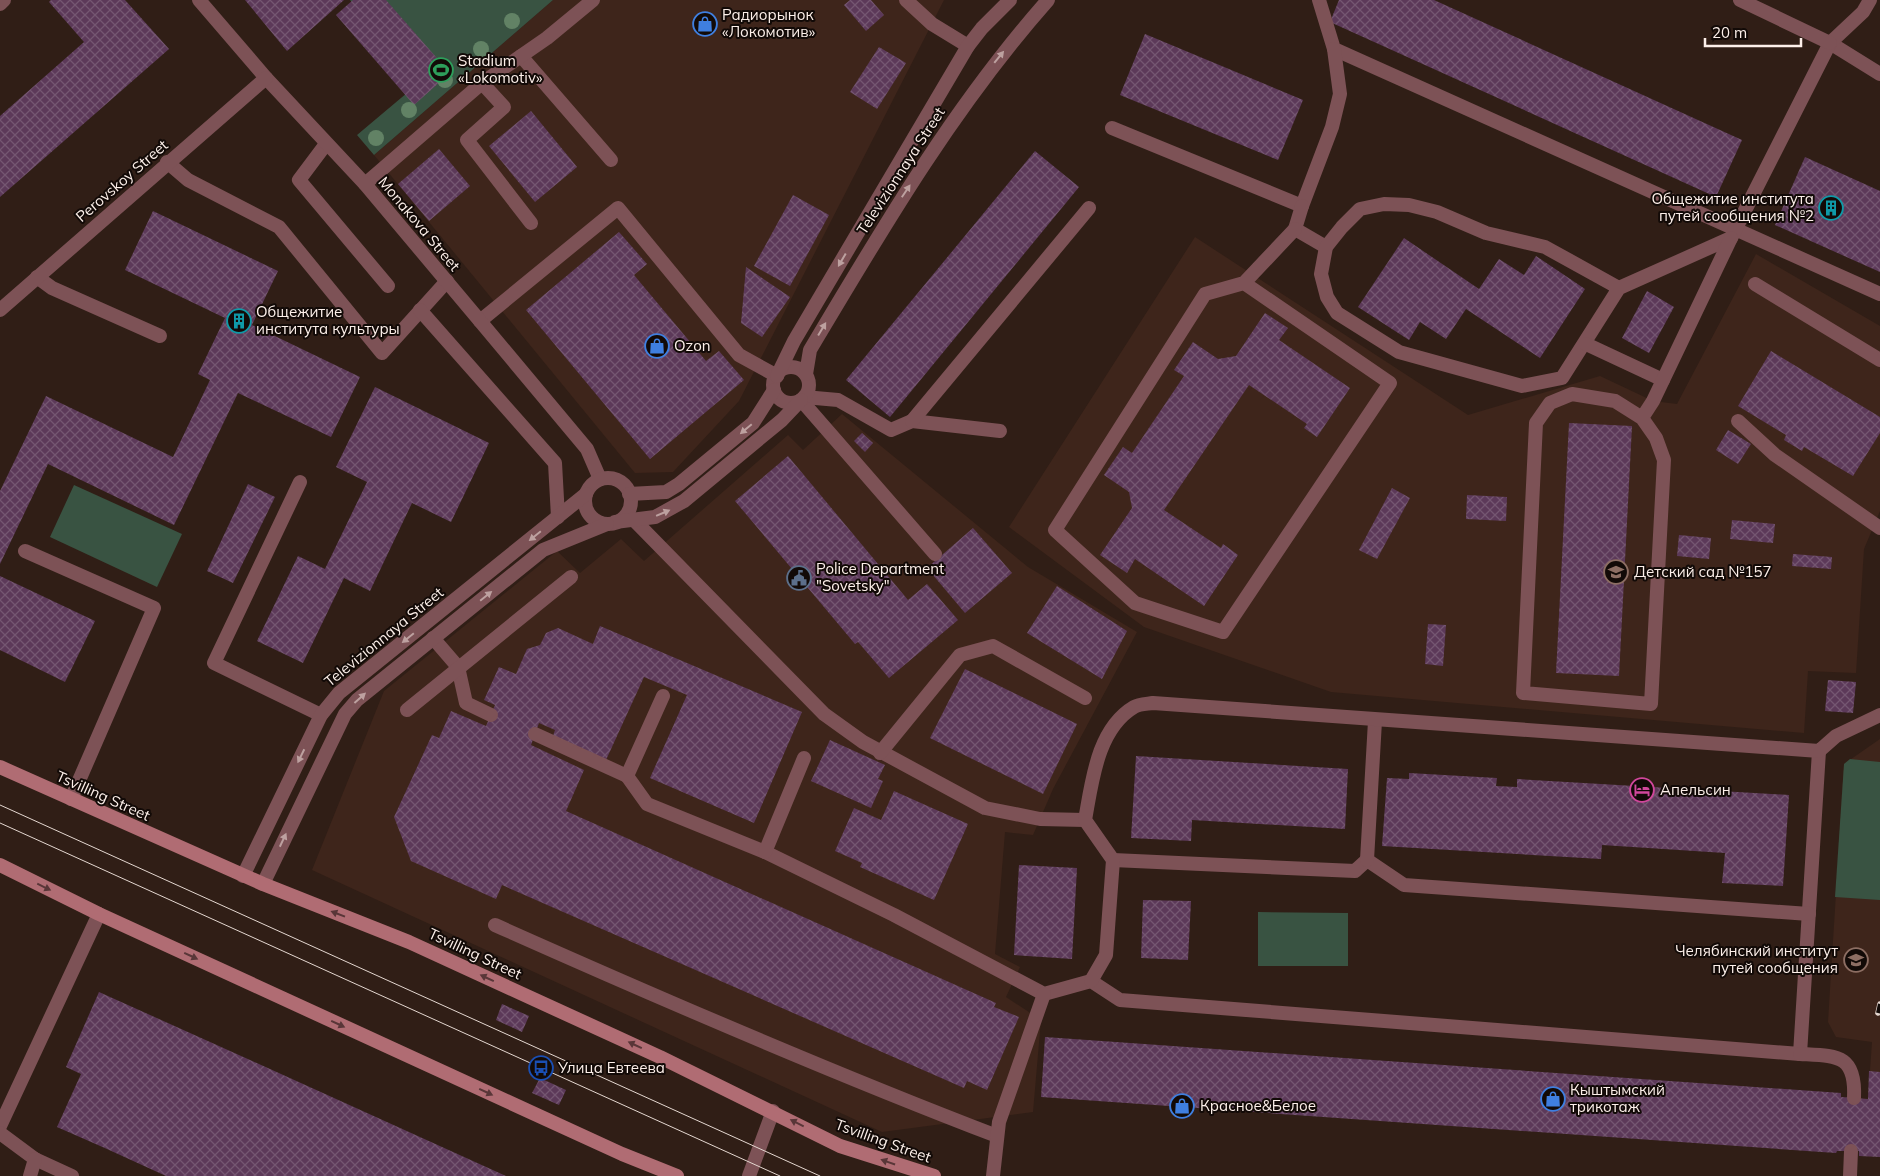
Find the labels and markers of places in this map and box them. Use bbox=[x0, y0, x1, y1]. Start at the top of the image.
place label: Радиорынок «Локомотив» bbox=[722, 5, 816, 41]
shop icon: Радиорынок «Локомотив» bbox=[692, 11, 718, 37]
place label: Stadium «Lokomotiv» bbox=[458, 51, 543, 87]
sports icon: Stadium «Lokomotiv» bbox=[428, 57, 454, 83]
place label: Общежитие института путей сообщения №2 bbox=[1652, 189, 1814, 225]
building icon: Общежитие института путей сообщения №2 bbox=[1818, 195, 1844, 221]
place label: Общежитие института культуры bbox=[256, 302, 400, 338]
building icon: Общежитие института культуры bbox=[226, 308, 252, 334]
shop icon: Ozon bbox=[644, 333, 670, 359]
place label: Ozon bbox=[674, 336, 711, 355]
place label: Police Department "Sovetsky" bbox=[816, 559, 944, 595]
school or university icon: Детский сад №157 bbox=[1603, 559, 1629, 585]
place label: Детский сад №157 bbox=[1634, 562, 1772, 581]
public building icon: Police Department "Sovetsky" bbox=[786, 565, 812, 591]
hotel icon: Апельсин bbox=[1629, 777, 1655, 803]
place label: Апельсин bbox=[1660, 780, 1731, 799]
place label: Челябинский институт путей сообщения bbox=[1675, 941, 1838, 977]
school or university icon: Челябинский институт путей сообщения bbox=[1843, 947, 1869, 973]
bus stop icon: Улица Евтеева bbox=[528, 1055, 554, 1081]
place label: Улица Евтеева bbox=[557, 1058, 665, 1077]
place label: Кыштымский трикотаж bbox=[1570, 1080, 1665, 1116]
shop icon: Кыштымский трикотаж bbox=[1540, 1086, 1566, 1112]
shop icon: Красное&Белое bbox=[1169, 1093, 1195, 1119]
place label: Красное&Белое bbox=[1200, 1096, 1316, 1115]

